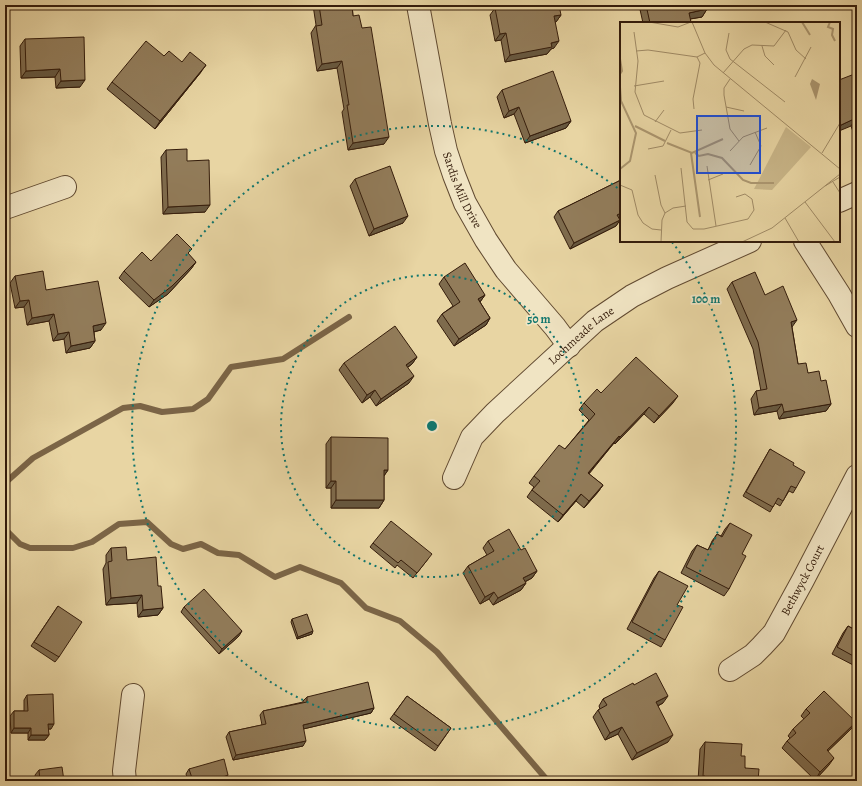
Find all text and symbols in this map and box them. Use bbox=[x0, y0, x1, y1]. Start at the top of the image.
inset map bbox=[620, 22, 840, 242]
street label: Sardis Mill Drive bbox=[439, 150, 486, 231]
text: 100 m bbox=[692, 291, 720, 307]
street label: Lochmeade Lane bbox=[545, 302, 617, 368]
text: 50 m bbox=[527, 311, 551, 327]
centre of rings bbox=[425, 419, 439, 433]
street label: Bethwyck Court bbox=[777, 542, 828, 618]

